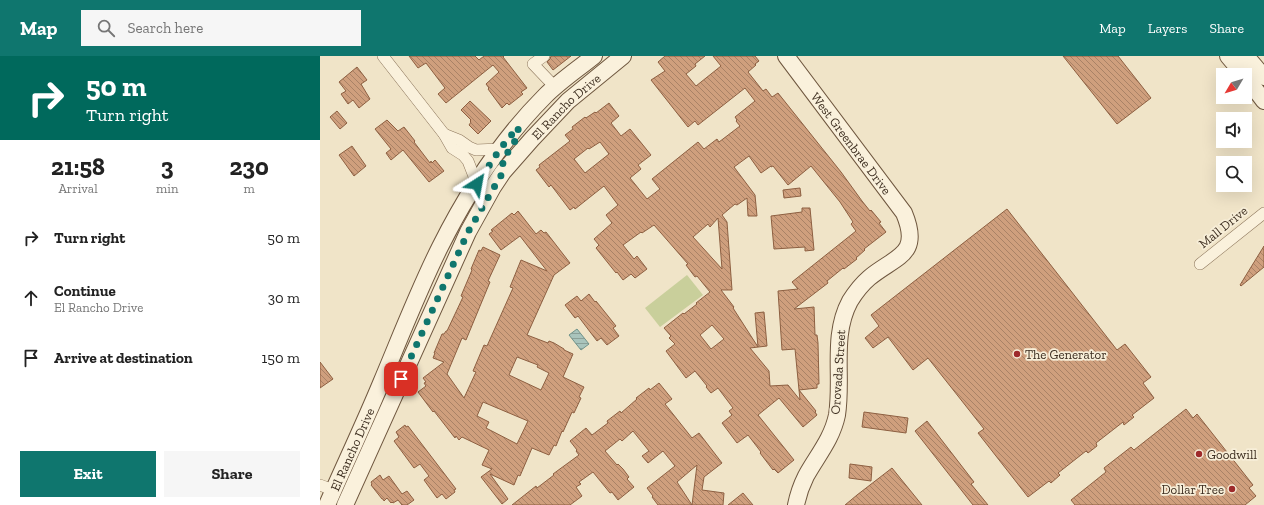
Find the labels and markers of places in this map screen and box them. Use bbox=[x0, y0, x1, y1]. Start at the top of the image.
place label: The Generator bbox=[1025, 347, 1107, 362]
marker: The Generator bbox=[1012, 349, 1022, 359]
pin bbox=[384, 362, 418, 396]
place label: Goodwill bbox=[1207, 447, 1257, 462]
marker: Goodwill bbox=[1194, 449, 1204, 459]
place label: Dollar Tree bbox=[1161, 482, 1224, 497]
marker: Dollar Tree bbox=[1227, 484, 1237, 494]

